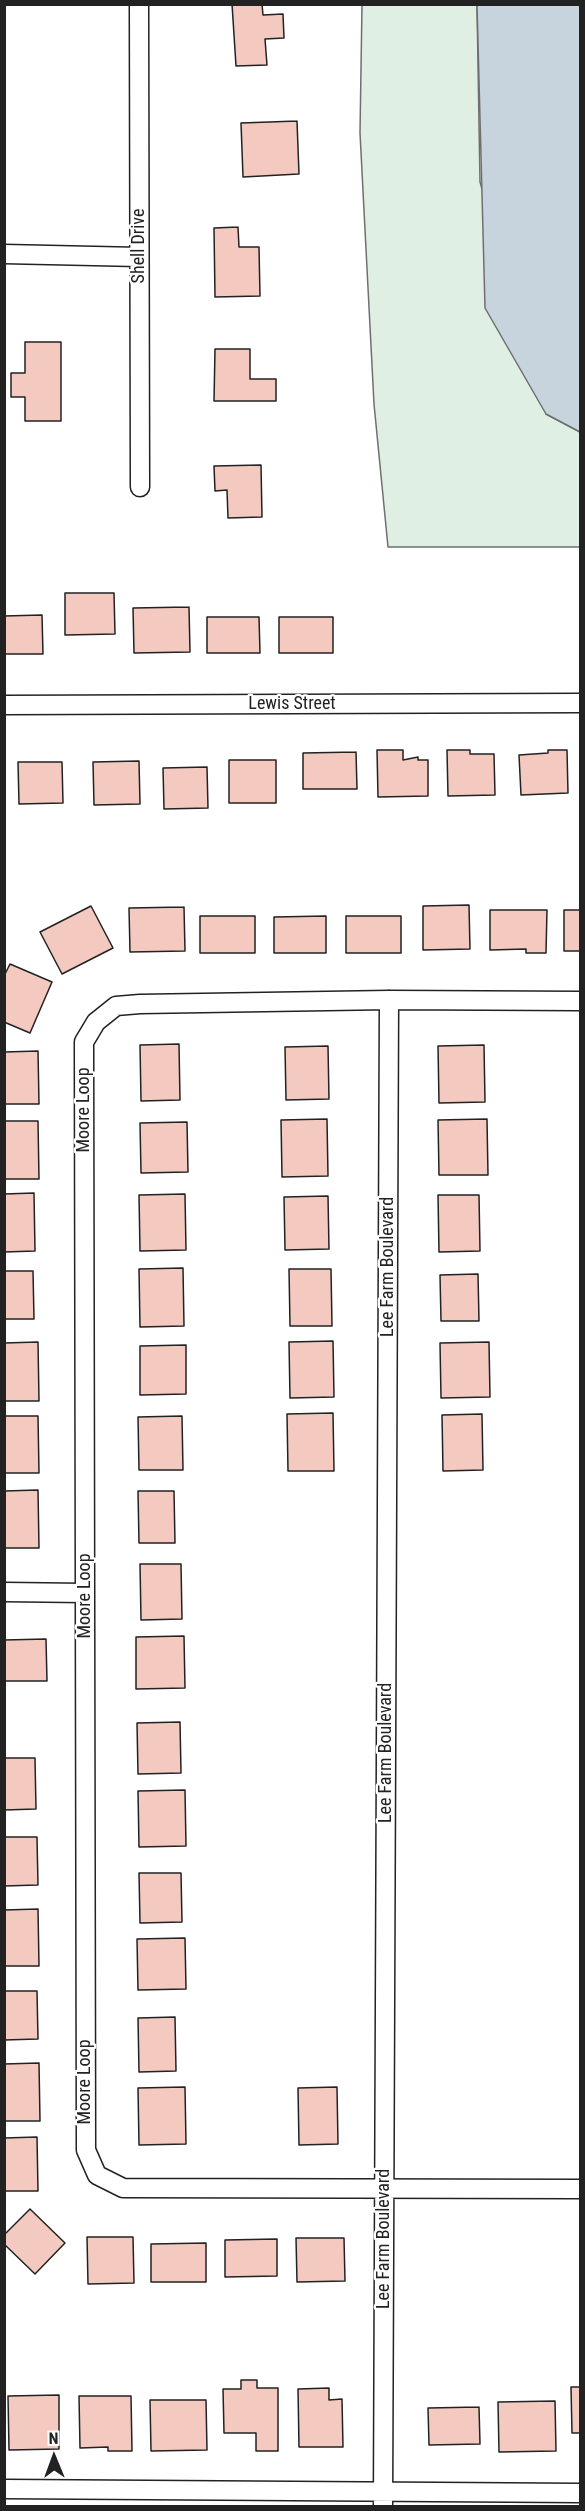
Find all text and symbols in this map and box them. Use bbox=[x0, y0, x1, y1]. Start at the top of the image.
street label: Shell Drive bbox=[128, 209, 150, 283]
street label: Lewis Street bbox=[248, 693, 336, 715]
street label: Moore Loop bbox=[73, 1067, 95, 1153]
street label: Lee Farm Boulevard bbox=[377, 1197, 399, 1337]
street label: Moore Loop bbox=[74, 1553, 96, 1639]
street label: Lee Farm Boulevard bbox=[375, 1683, 397, 1823]
street label: Moore Loop bbox=[74, 2039, 96, 2125]
street label: Lee Farm Boulevard bbox=[373, 2169, 395, 2309]
north arrow bbox=[24, 2427, 84, 2487]
text: N bbox=[49, 2429, 59, 2448]

